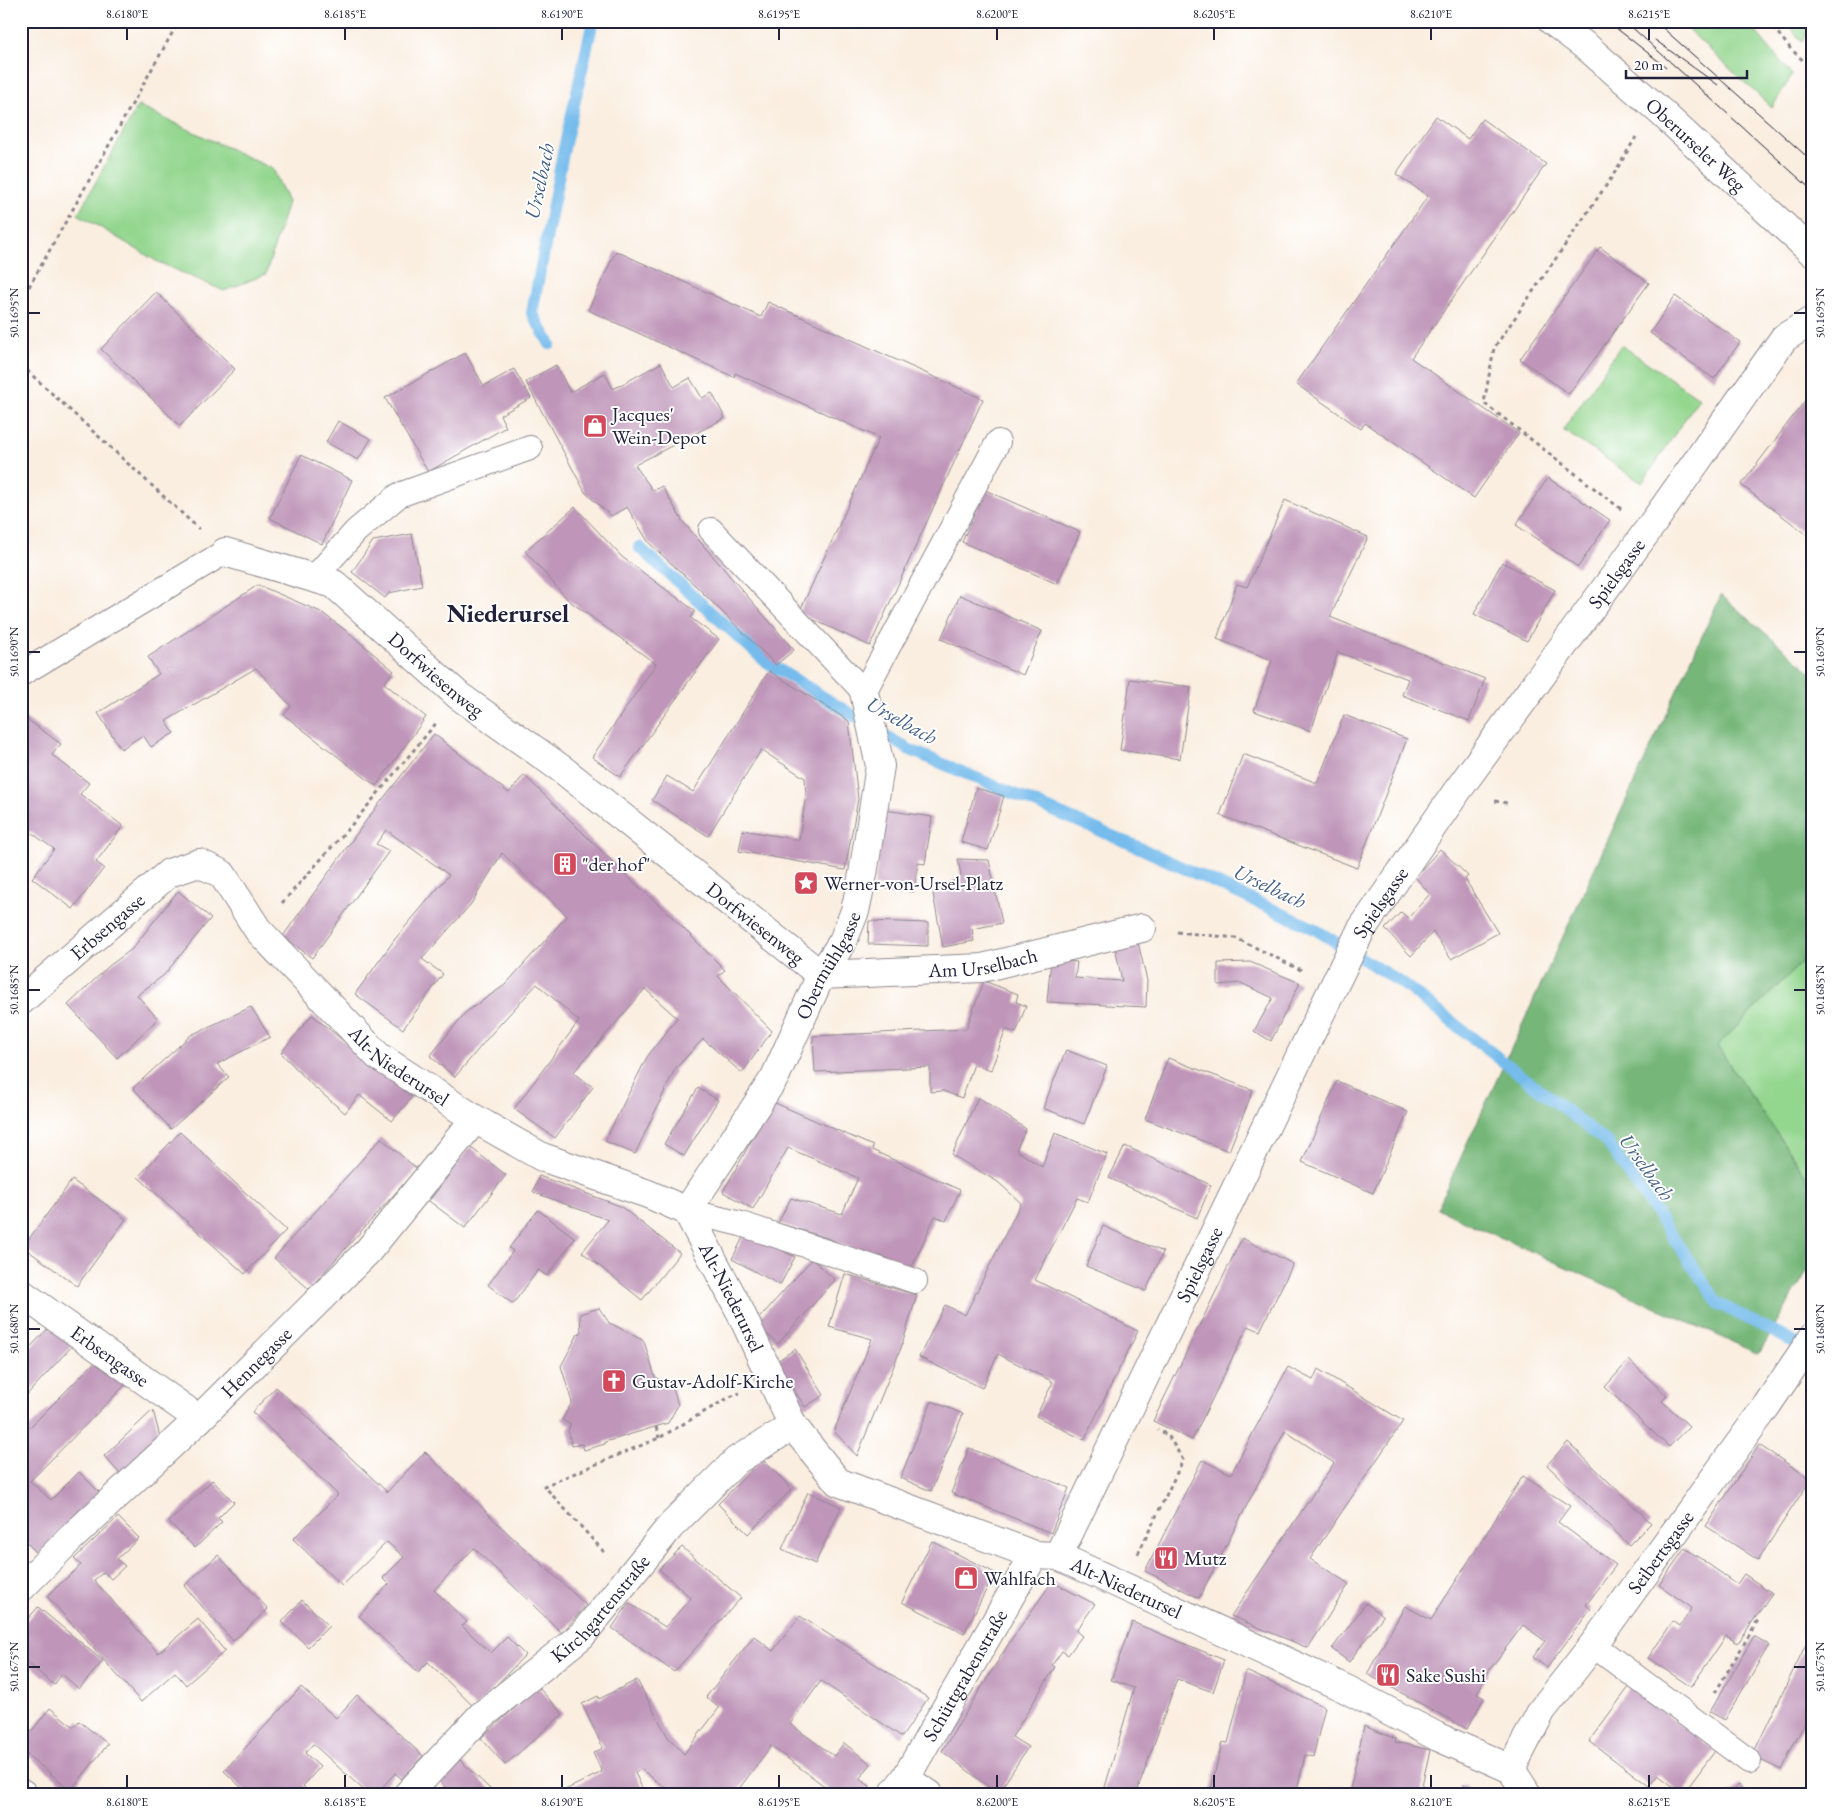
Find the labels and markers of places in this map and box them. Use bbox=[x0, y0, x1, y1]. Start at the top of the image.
place label: Jacques' Wein-Depot bbox=[610, 401, 707, 450]
shop icon: Jacques' Wein-Depot bbox=[582, 413, 608, 439]
building icon: "der hof" bbox=[552, 851, 578, 877]
place label: "der hof" bbox=[582, 851, 650, 877]
place icon: Werner-von-Ursel-Platz bbox=[793, 870, 819, 896]
place label: Werner-von-Ursel-Platz bbox=[824, 870, 1004, 896]
church icon: Gustav-Adolf-Kirche bbox=[601, 1368, 627, 1394]
place label: Gustav-Adolf-Kirche bbox=[632, 1368, 794, 1394]
restaurant icon: Mutz bbox=[1153, 1545, 1179, 1571]
place label: Mutz bbox=[1184, 1545, 1227, 1571]
shop icon: Wahlfach bbox=[953, 1565, 979, 1591]
place label: Wahlfach bbox=[984, 1565, 1056, 1591]
restaurant icon: Sake Sushi bbox=[1375, 1662, 1401, 1688]
place label: Sake Sushi bbox=[1406, 1662, 1486, 1688]

